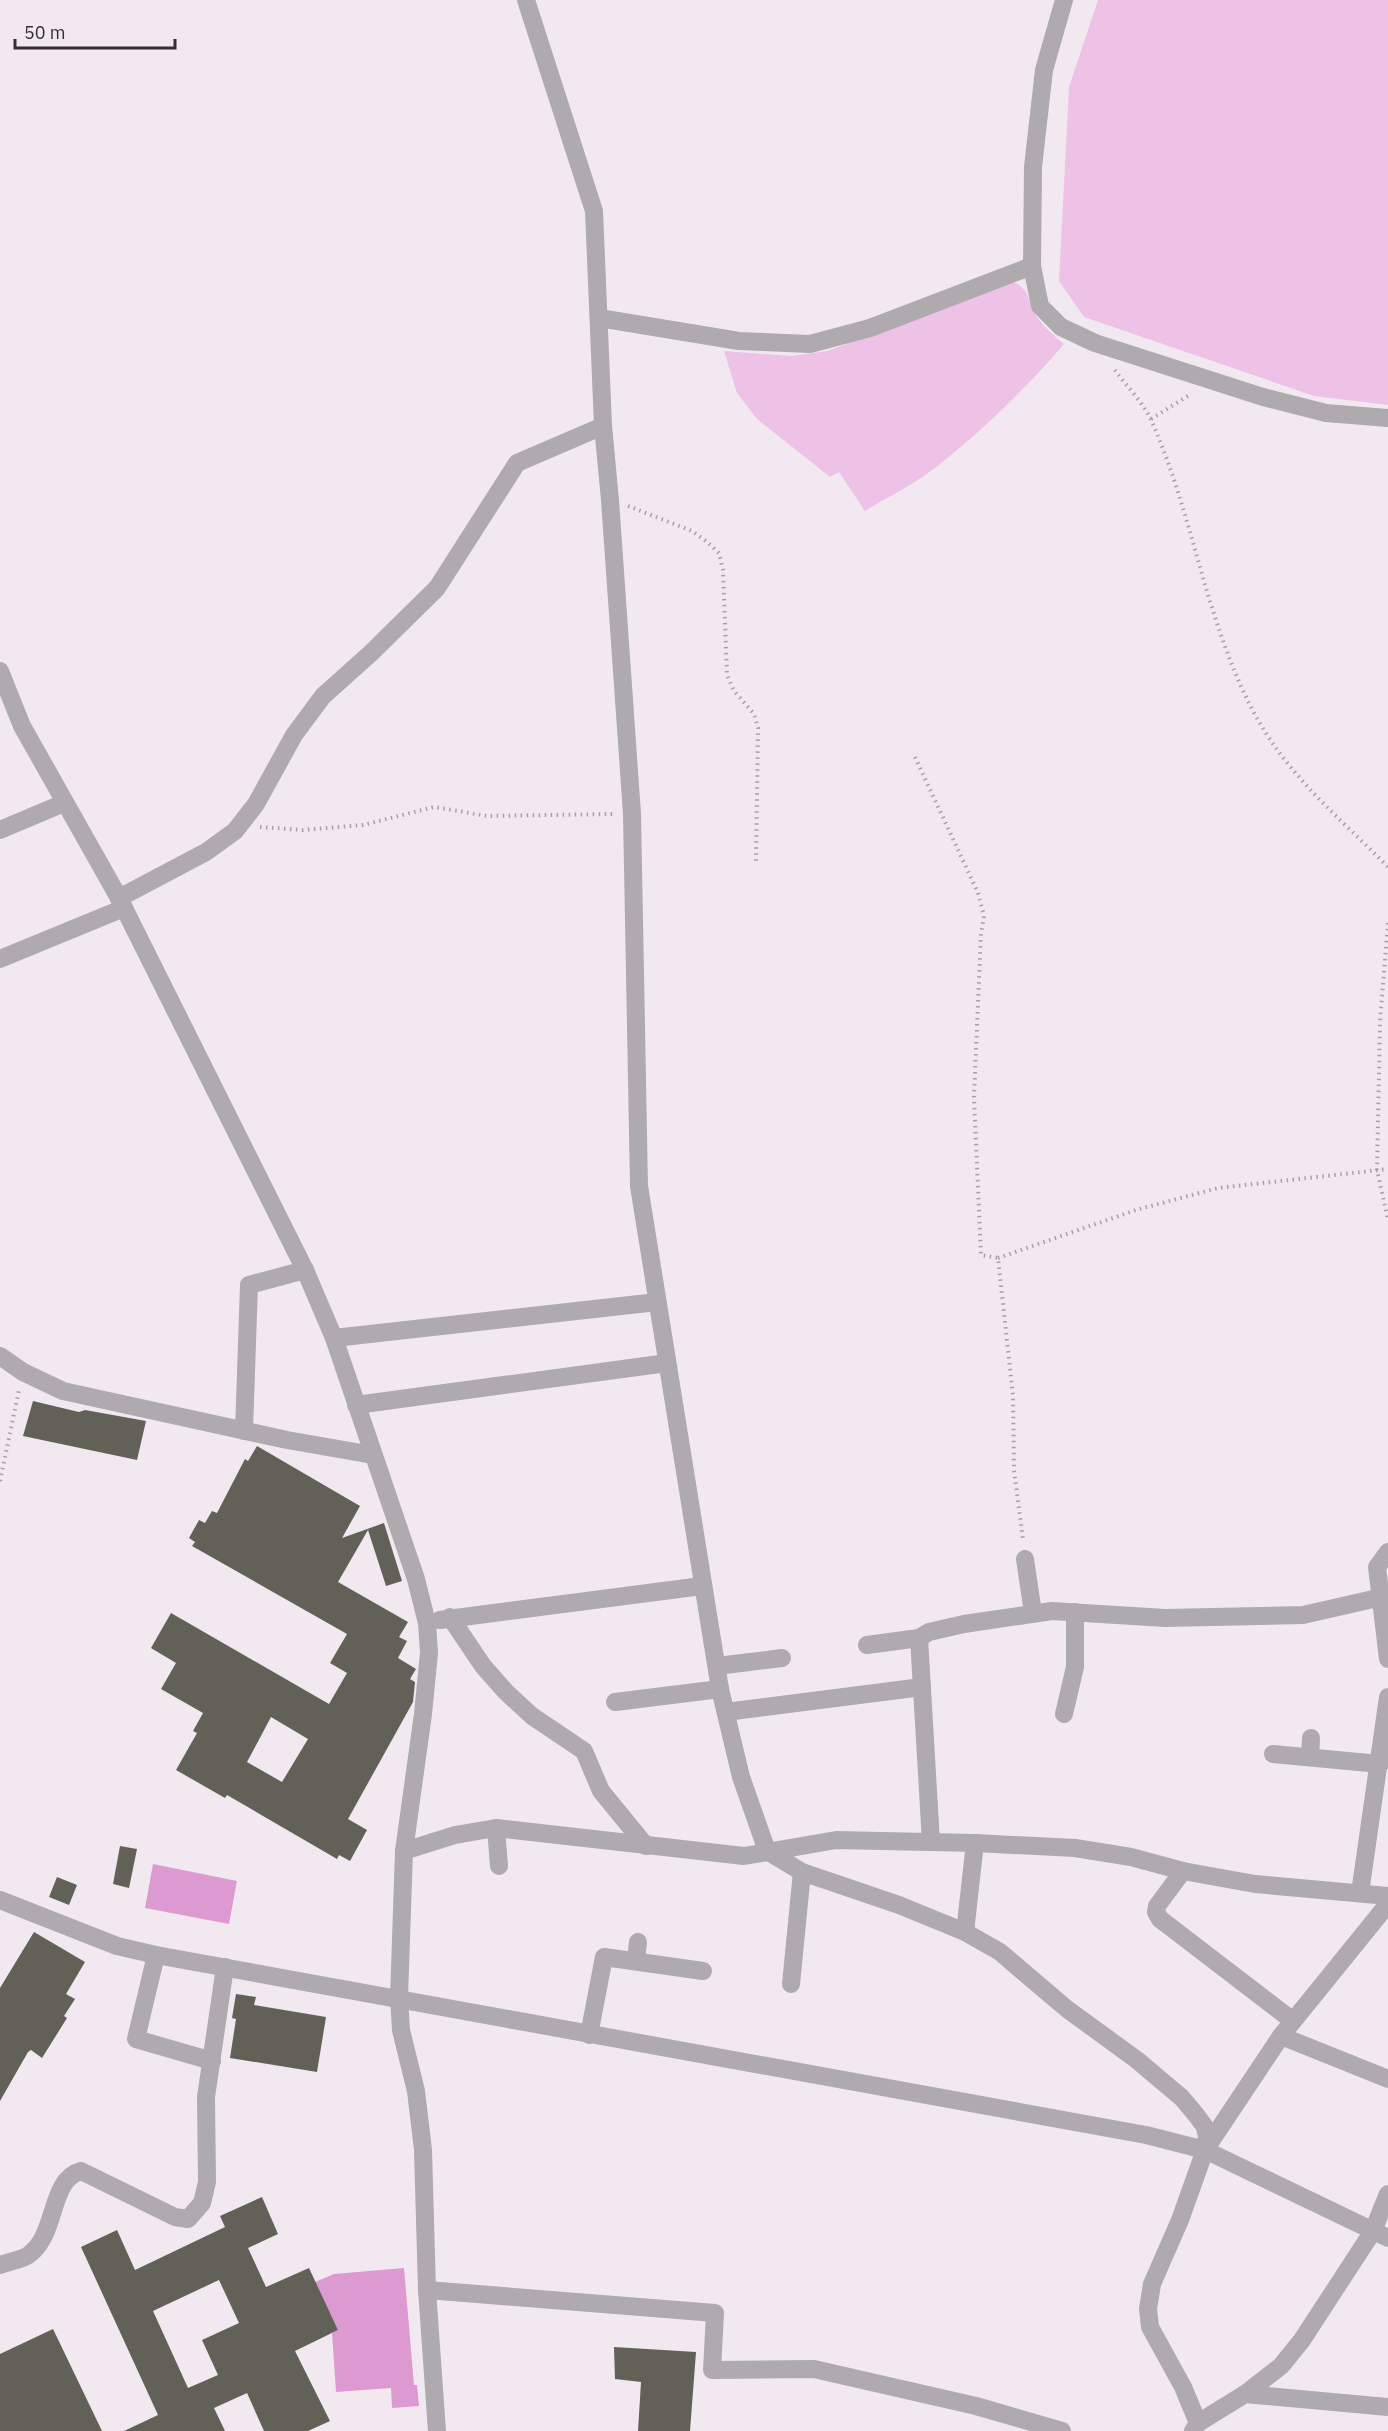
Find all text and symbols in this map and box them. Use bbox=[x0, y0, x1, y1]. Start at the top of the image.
scale bar bbox=[15, 12, 176, 50]
text: 50 m bbox=[24, 21, 66, 44]

